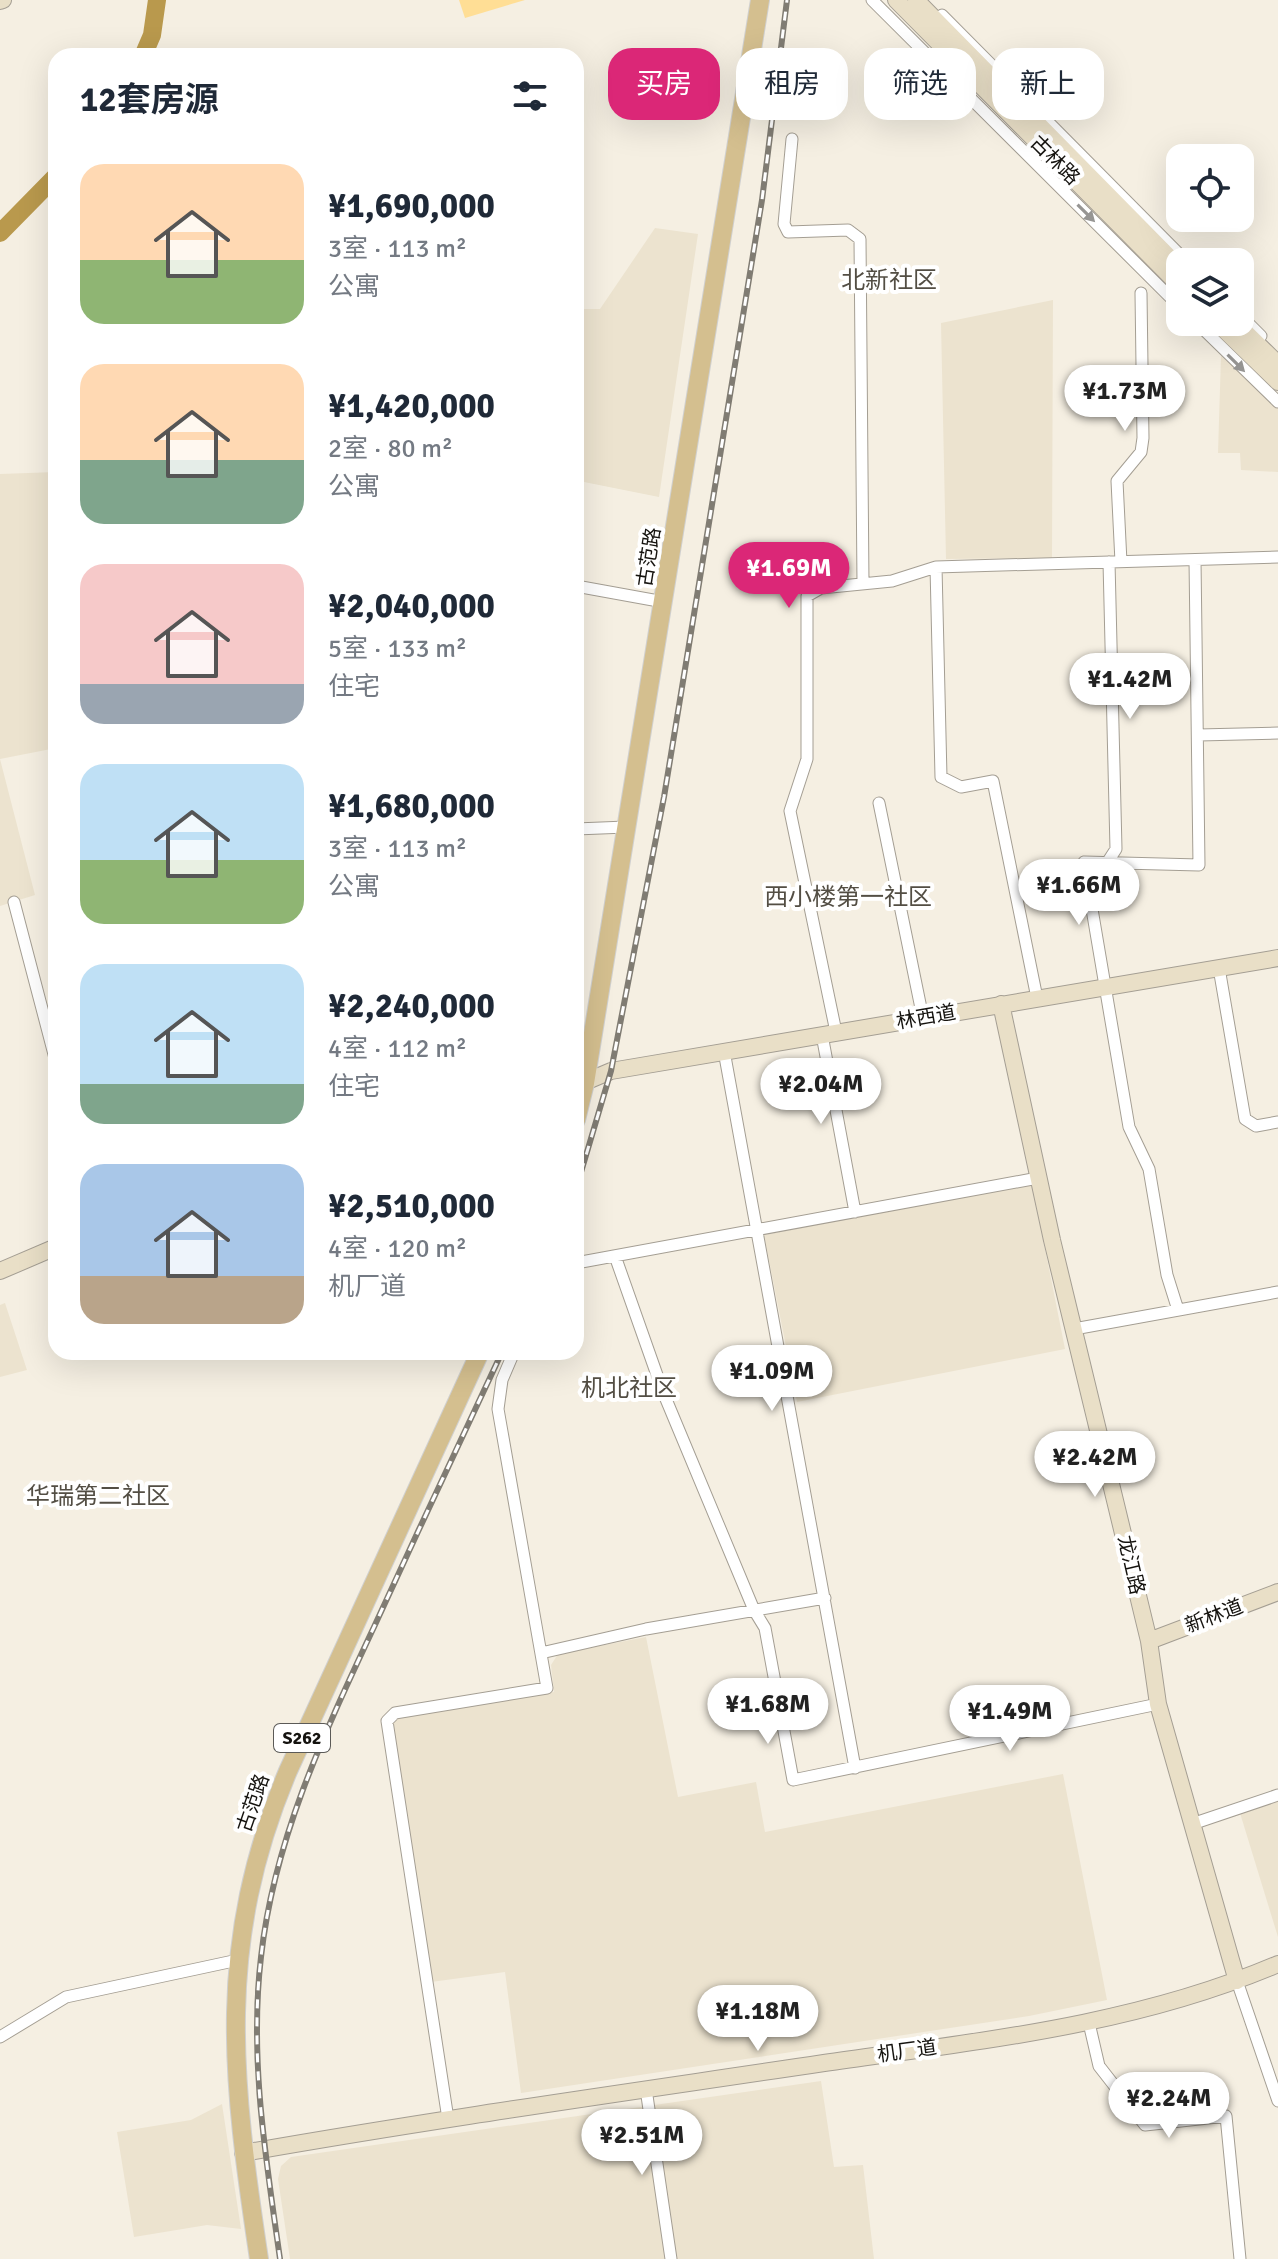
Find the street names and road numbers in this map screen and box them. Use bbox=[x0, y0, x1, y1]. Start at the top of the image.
street label: 古林路 bbox=[1025, 130, 1085, 190]
street label: 古范路 bbox=[632, 525, 666, 589]
street label: 林西道 bbox=[894, 999, 958, 1035]
street label: 龙江路 bbox=[1112, 1533, 1150, 1597]
street label: 新林道 bbox=[1182, 1594, 1246, 1638]
road number: S262 bbox=[274, 1724, 330, 1752]
street label: 古范路 bbox=[231, 1771, 275, 1835]
street label: 机厂道 bbox=[876, 2034, 938, 2068]

